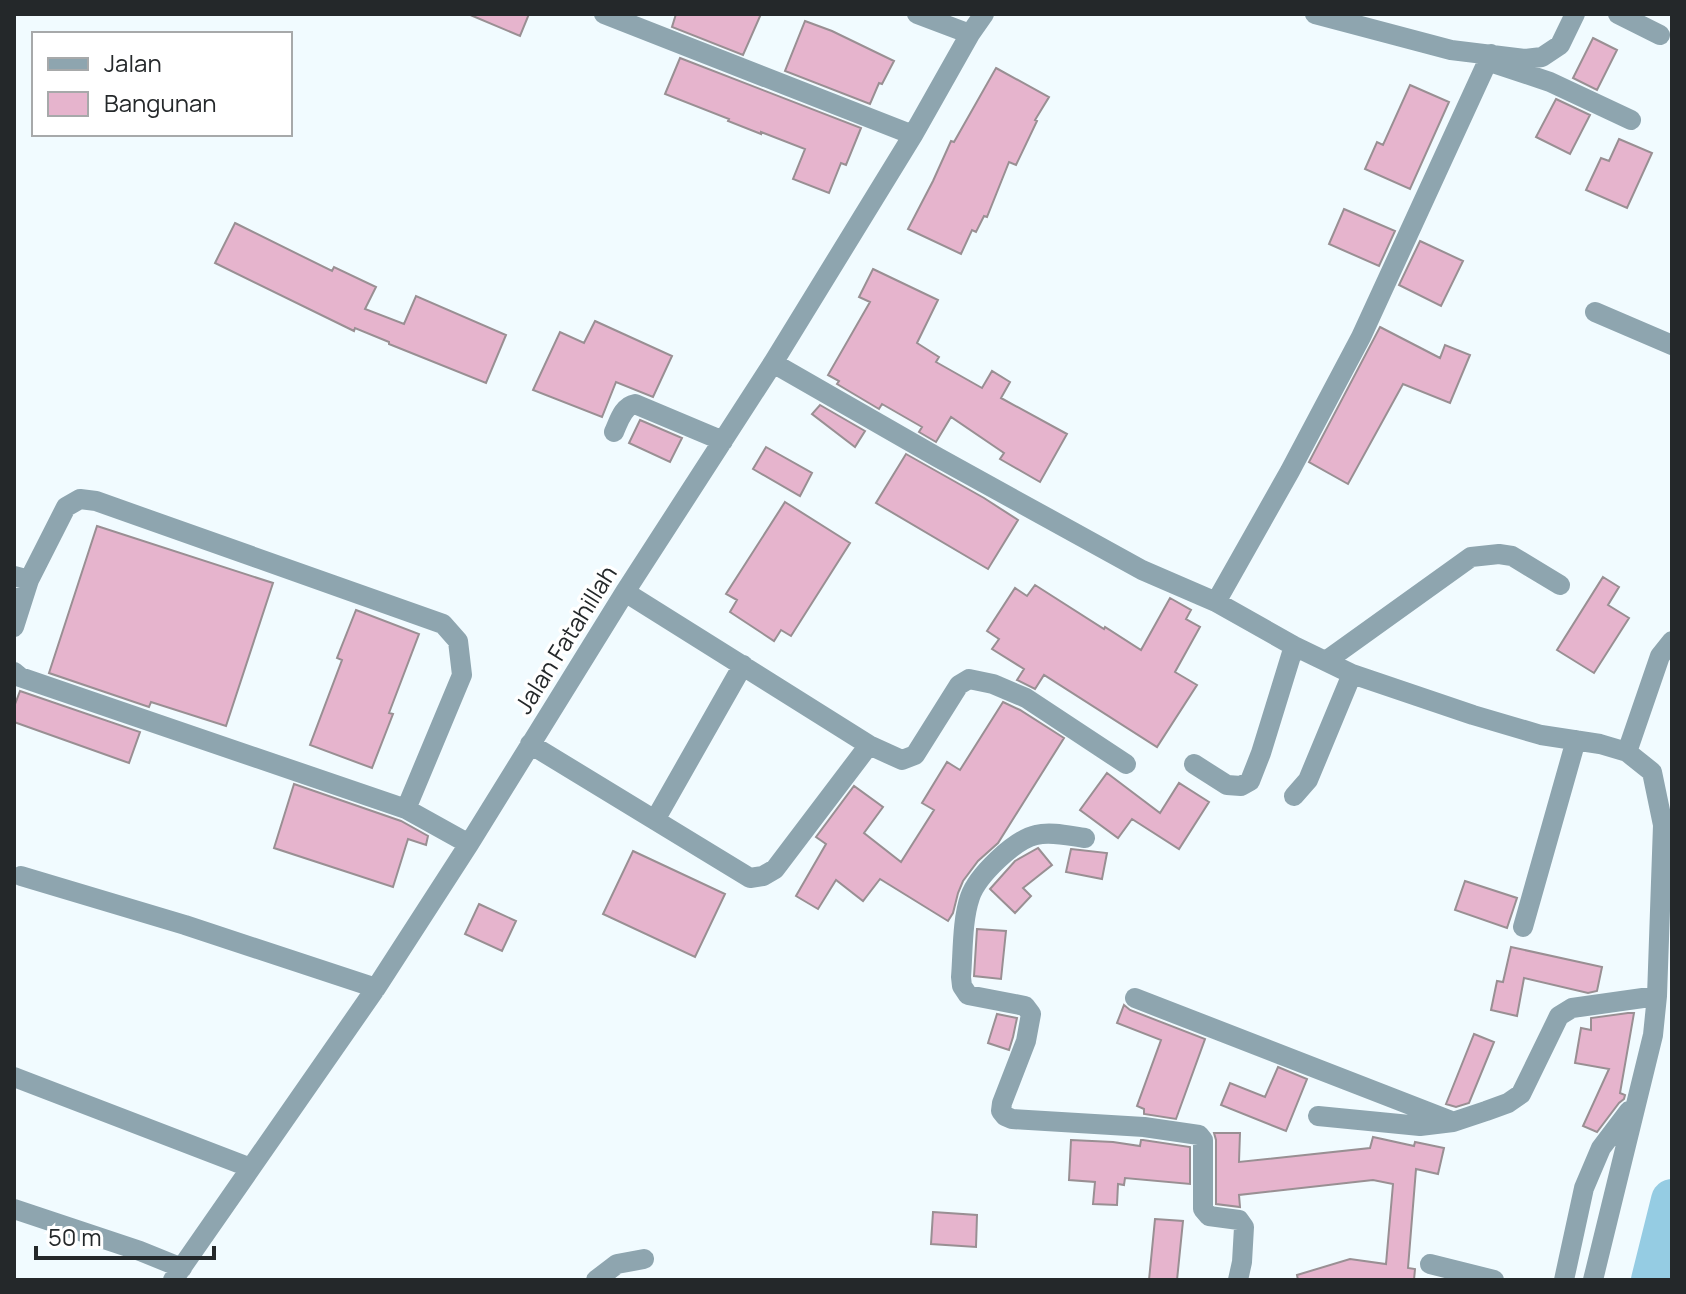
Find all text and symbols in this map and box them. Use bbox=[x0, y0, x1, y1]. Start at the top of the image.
legend bbox=[32, 32, 292, 136]
text: Jalan bbox=[104, 46, 162, 79]
text: Bangunan bbox=[104, 86, 217, 119]
street label: Jalan Fatahillah bbox=[506, 559, 624, 719]
scale bar bbox=[36, 1210, 214, 1260]
text: 50 m bbox=[48, 1220, 102, 1253]

